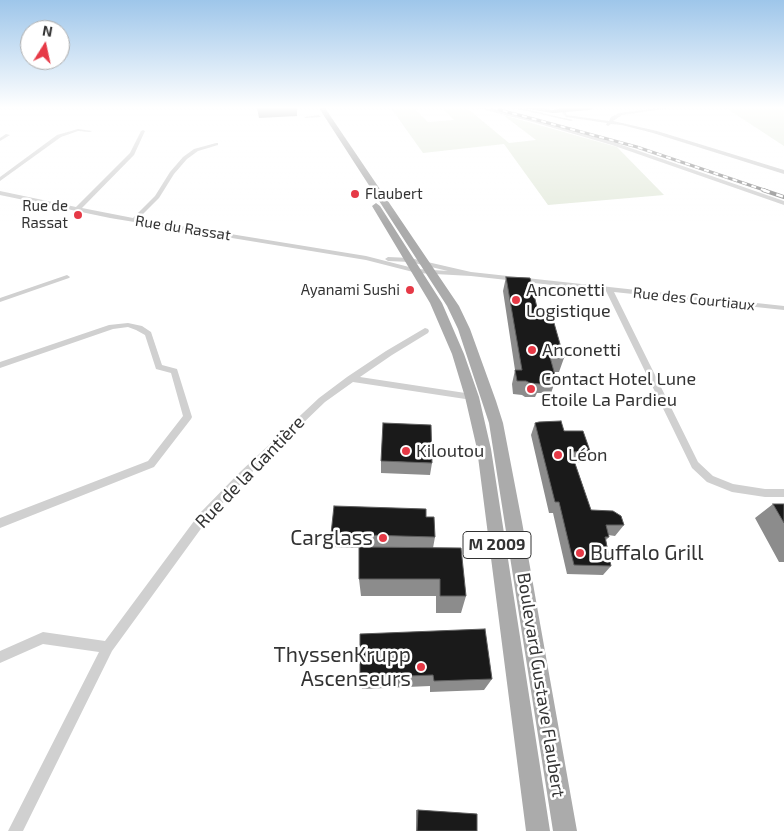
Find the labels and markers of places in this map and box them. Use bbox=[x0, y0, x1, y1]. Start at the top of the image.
place label: Flaubert bbox=[365, 185, 423, 203]
marker: Flaubert bbox=[349, 188, 361, 200]
place label: Rue de Rassat bbox=[21, 197, 68, 232]
marker: Rue de Rassat bbox=[72, 209, 84, 221]
place label: Anconetti Logistique bbox=[526, 279, 611, 322]
place label: Ayanami Sushi bbox=[301, 281, 400, 299]
marker: Ayanami Sushi bbox=[404, 284, 416, 296]
marker: Anconetti Logistique bbox=[510, 294, 522, 306]
place label: Anconetti bbox=[542, 339, 621, 361]
marker: Anconetti bbox=[526, 344, 538, 356]
place label: Contact Hotel Lune Etoile La Pardieu bbox=[541, 368, 696, 410]
marker: Contact Hotel Lune Etoile La Pardieu bbox=[525, 383, 537, 395]
place label: Kiloutou bbox=[416, 440, 484, 462]
place label: Léon bbox=[568, 444, 608, 466]
marker: Kiloutou bbox=[400, 445, 412, 457]
marker: Léon bbox=[552, 449, 564, 461]
place label: Carglass bbox=[290, 525, 373, 551]
marker: Carglass bbox=[377, 532, 389, 544]
place label: Buffalo Grill bbox=[590, 540, 704, 566]
marker: Buffalo Grill bbox=[574, 547, 586, 559]
place label: ThyssenKrupp Ascenseurs bbox=[274, 642, 411, 692]
marker: ThyssenKrupp Ascenseurs bbox=[415, 661, 427, 673]

